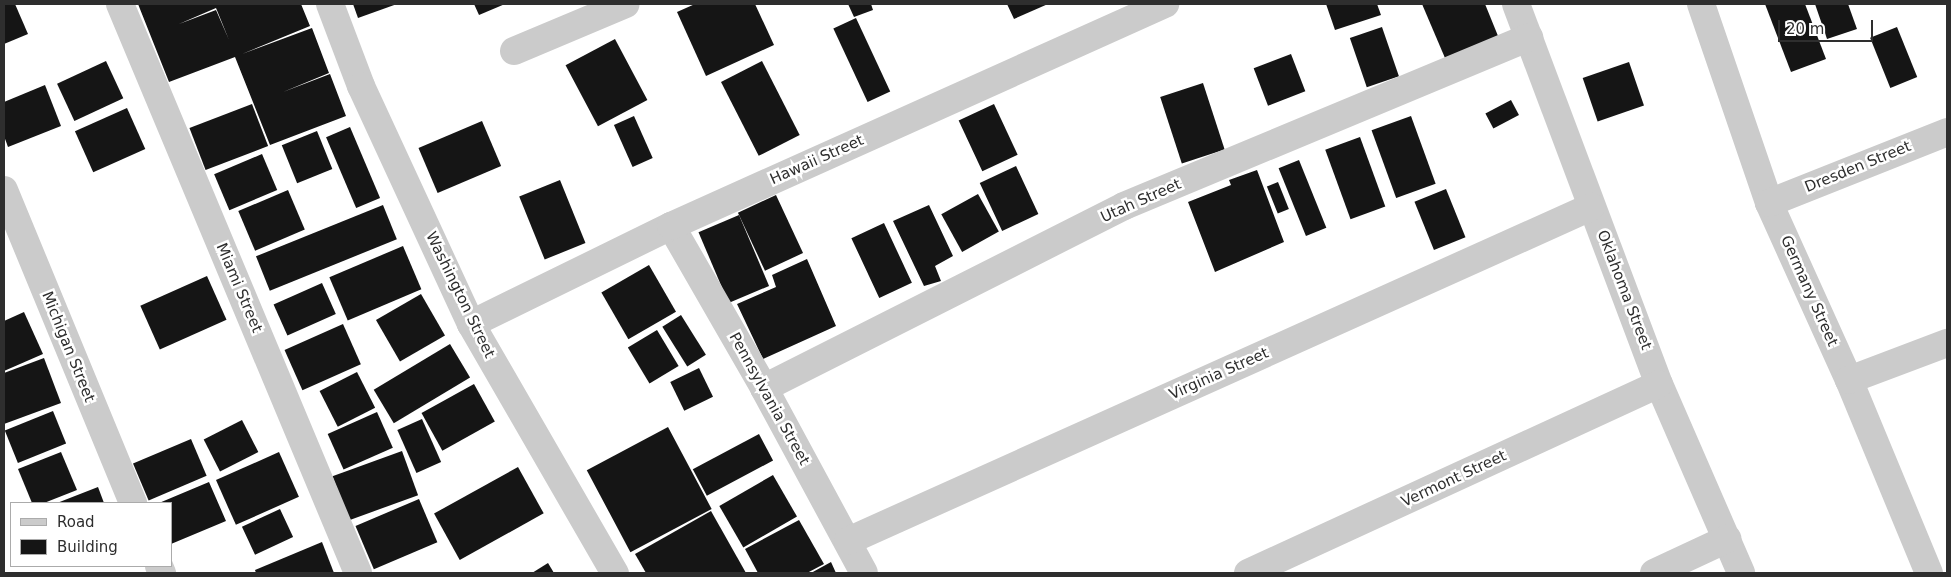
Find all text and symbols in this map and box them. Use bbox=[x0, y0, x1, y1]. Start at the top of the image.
scale bar bbox=[1781, 10, 1876, 42]
text: 20 m bbox=[1786, 20, 1824, 38]
street label: Hawaii Street bbox=[767, 131, 867, 189]
street label: Dresden Street bbox=[1802, 137, 1914, 197]
street label: Utah Street bbox=[1098, 175, 1184, 227]
street label: Oklahoma Street bbox=[1593, 228, 1655, 352]
street label: Washington Street bbox=[422, 229, 498, 361]
street label: Germany Street bbox=[1777, 233, 1841, 349]
street label: Miami Street bbox=[212, 241, 266, 335]
street label: Michigan Street bbox=[38, 289, 98, 405]
street label: Pennsylvania Street bbox=[725, 330, 813, 468]
street label: Virginia Street bbox=[1167, 344, 1271, 404]
street label: Vermont Street bbox=[1399, 447, 1509, 511]
legend bbox=[10, 502, 172, 567]
text: Road bbox=[57, 513, 95, 531]
text: Building bbox=[57, 538, 118, 556]

